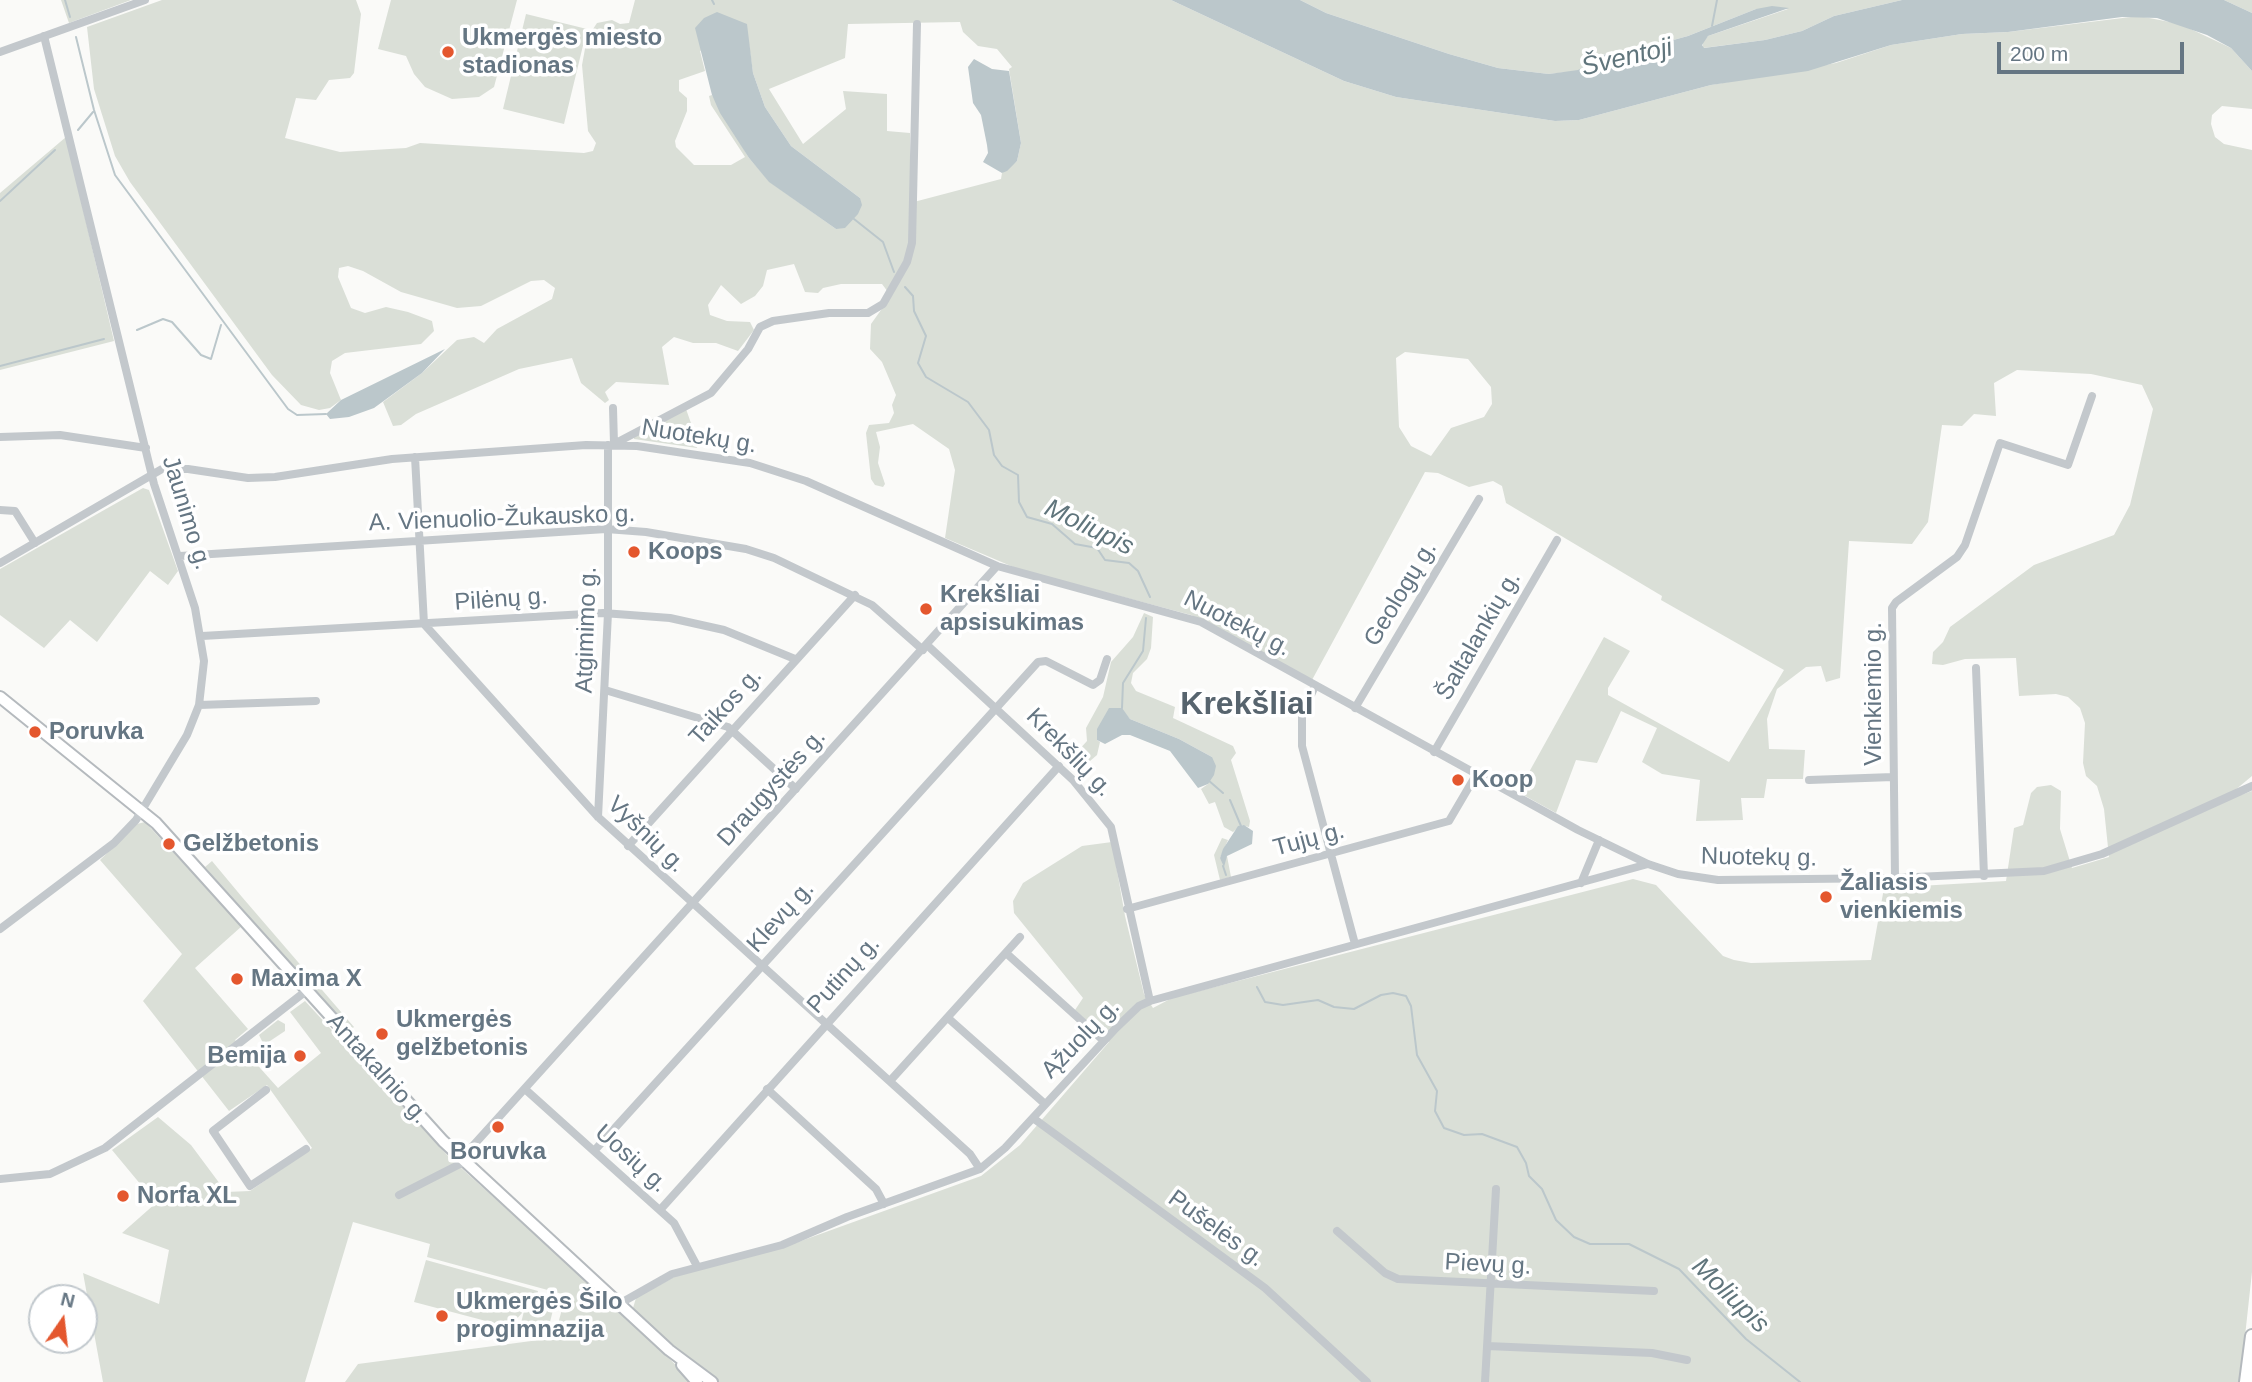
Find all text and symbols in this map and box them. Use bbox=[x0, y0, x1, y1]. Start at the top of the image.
place label: Ukmergės miesto stadionas bbox=[462, 24, 662, 80]
scale bar bbox=[2000, 28, 2187, 72]
water label: Šventoji bbox=[1578, 32, 1676, 84]
text: 200 m bbox=[2010, 42, 2068, 65]
marker: Ukmergės miesto stadionas bbox=[440, 44, 456, 60]
street label: Nuotekų g. bbox=[639, 414, 759, 460]
street label: Jaunimo g. bbox=[155, 453, 217, 573]
water label: Moliupis bbox=[1039, 493, 1139, 563]
street label: A. Vienuolio-Žukausko g. bbox=[368, 500, 636, 538]
street label: Geologų g. bbox=[1358, 536, 1444, 652]
place label: Koops bbox=[648, 538, 723, 566]
marker: Koops bbox=[626, 544, 642, 560]
street label: Atgimimo g. bbox=[570, 566, 604, 694]
street label: Šaltalankių g. bbox=[1431, 566, 1527, 706]
place label: Krekšliai apsisukimas bbox=[940, 581, 1084, 637]
street label: Pilėnų g. bbox=[453, 582, 549, 618]
street label: Nuotekų g. bbox=[1179, 585, 1295, 663]
marker: Krekšliai apsisukimas bbox=[918, 601, 934, 617]
street label: Vienkiemio g. bbox=[1860, 622, 1888, 766]
street label: Taikos g. bbox=[684, 662, 768, 752]
district label: Krekšliai bbox=[1180, 686, 1314, 724]
street label: Krekšlių g. bbox=[1020, 703, 1118, 803]
place label: Poruvka bbox=[49, 718, 144, 746]
street label: Draugystės g. bbox=[712, 723, 832, 853]
marker: Poruvka bbox=[27, 724, 43, 740]
place label: Koop bbox=[1472, 766, 1533, 794]
marker: Koop bbox=[1450, 772, 1466, 788]
street label: Vyšnių g. bbox=[601, 791, 691, 879]
street label: Tujų g. bbox=[1270, 817, 1348, 863]
place label: Gelžbetonis bbox=[183, 830, 319, 858]
marker: Gelžbetonis bbox=[161, 836, 177, 852]
street label: Nuotekų g. bbox=[1701, 843, 1817, 873]
place label: Žaliasis vienkiemis bbox=[1840, 869, 1963, 925]
street label: Klevų g. bbox=[741, 875, 821, 959]
marker: Žaliasis vienkiemis bbox=[1818, 889, 1834, 905]
street label: Putinų g. bbox=[802, 930, 886, 1020]
place label: Maxima X bbox=[251, 965, 362, 993]
marker: Maxima X bbox=[229, 971, 245, 987]
street label: Ąžuolų g. bbox=[1036, 993, 1126, 1085]
place label: Ukmergės gelžbetonis bbox=[396, 1006, 528, 1062]
street label: Antakalnio g. bbox=[320, 1008, 434, 1130]
marker: Ukmergės gelžbetonis bbox=[374, 1026, 390, 1042]
place label: Bemija bbox=[207, 1042, 286, 1070]
marker: Bemija bbox=[292, 1048, 308, 1064]
marker: Boruvka bbox=[490, 1119, 506, 1135]
street label: Uosių g. bbox=[589, 1119, 673, 1199]
place label: Boruvka bbox=[450, 1138, 546, 1166]
place label: Norfa XL bbox=[137, 1182, 237, 1210]
street label: Pušelės g. bbox=[1162, 1184, 1270, 1274]
marker: Norfa XL bbox=[115, 1188, 131, 1204]
street label: Pievų g. bbox=[1444, 1248, 1532, 1282]
water label: Moliupis bbox=[1685, 1252, 1775, 1340]
north arrow bbox=[28, 1284, 98, 1354]
text: N bbox=[59, 1288, 77, 1312]
place label: Ukmergės Šilo progimnazija bbox=[456, 1288, 623, 1344]
marker: Ukmergės Šilo progimnazija bbox=[434, 1308, 450, 1324]

